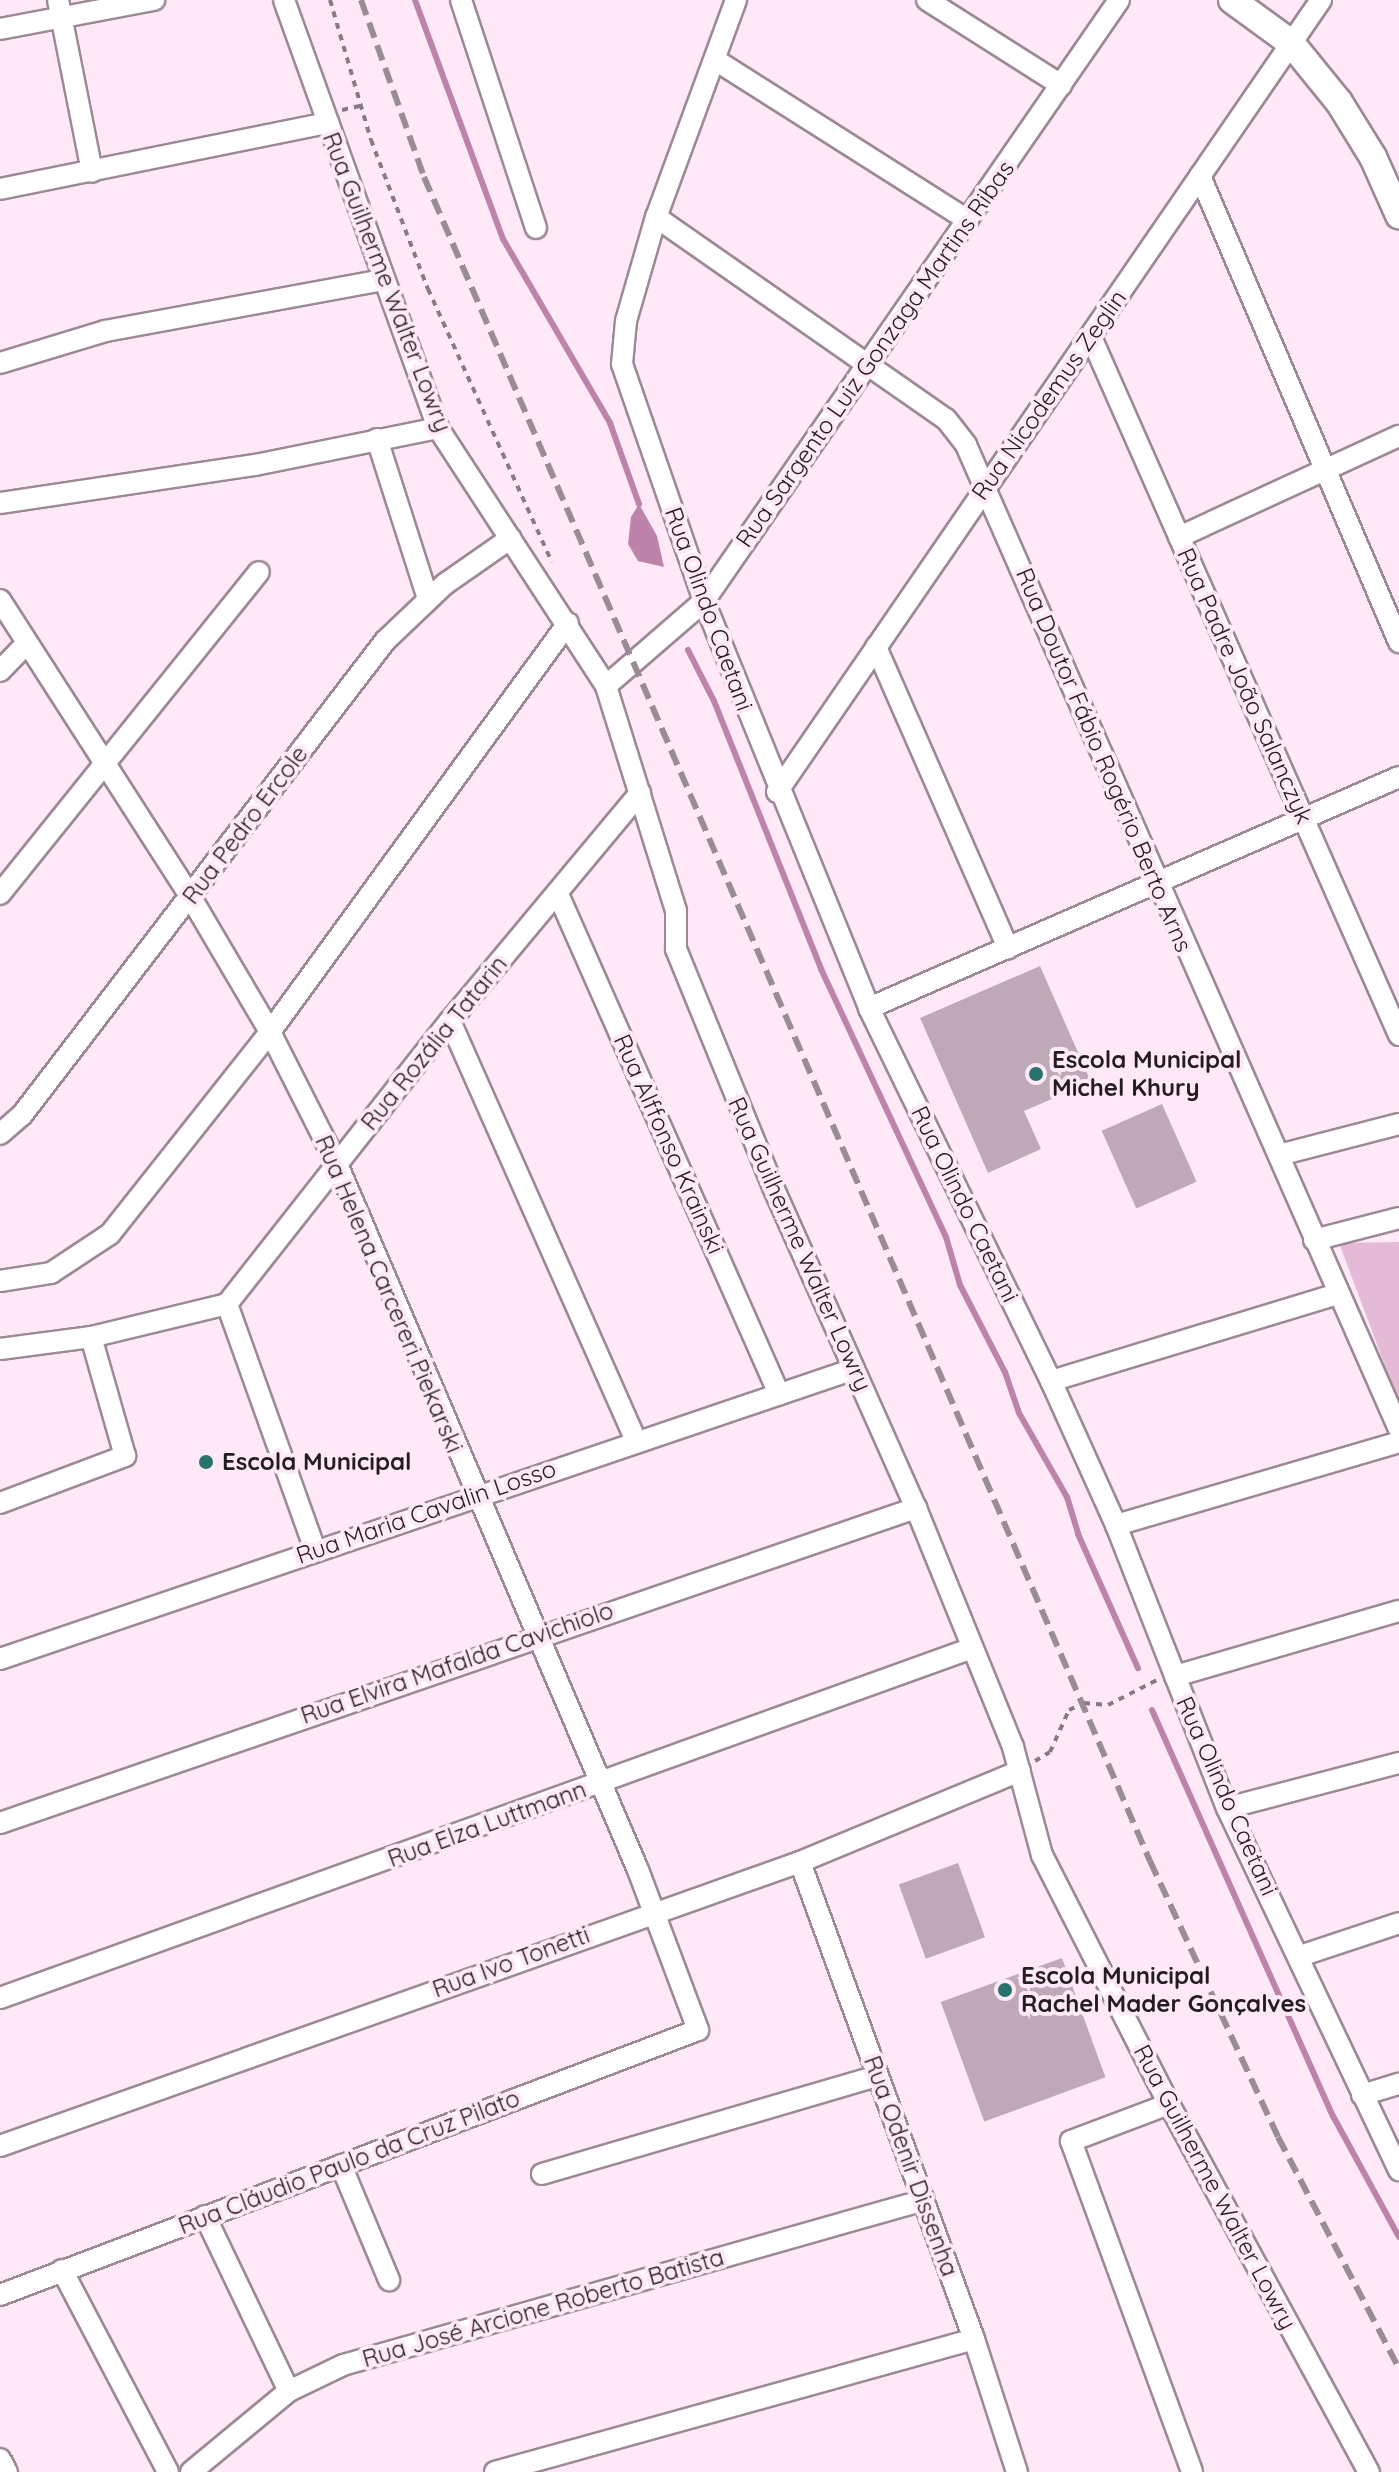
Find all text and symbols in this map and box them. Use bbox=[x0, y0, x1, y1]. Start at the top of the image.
street label: Rua Guilherme Walter Lowry bbox=[316, 128, 458, 436]
street label: Rua Sargento Luiz Gonzaga Martins Ribas bbox=[730, 155, 1020, 553]
street label: Rua Nicodemus Zeglin bbox=[966, 284, 1132, 506]
street label: Rua Olindo Caetani bbox=[659, 503, 759, 715]
street label: Rua Padre João Salanczyk bbox=[1171, 544, 1319, 828]
street label: Rua Doutor Fábio Rogério Berto Arns bbox=[1010, 564, 1198, 956]
street label: Rua Pedro Ercole bbox=[176, 740, 314, 910]
street label: Rua Rozália Tatarin bbox=[355, 950, 513, 1136]
street label: Rua Alffonso Krainski bbox=[608, 1030, 730, 1258]
place label: Escola Municipal Michel Khury bbox=[1052, 1046, 1242, 1102]
marker: Escola Municipal Michel Khury bbox=[1027, 1065, 1045, 1083]
street label: Rua Guilherme Walter Lowry bbox=[722, 1093, 878, 1395]
street label: Rua Olindo Caetani bbox=[905, 1101, 1025, 1307]
street label: Rua Helena Carcereri Piekarski bbox=[309, 1131, 469, 1457]
place label: Escola Municipal bbox=[222, 1448, 412, 1476]
marker: Escola Municipal bbox=[197, 1453, 215, 1471]
street label: Rua Maria Cavalin Losso bbox=[292, 1454, 560, 1570]
street label: Rua Elvira Mafalda Cavichiolo bbox=[297, 1596, 617, 1730]
street label: Rua Olindo Caetani bbox=[1170, 1692, 1284, 1900]
street label: Rua Elza Luttmann bbox=[384, 1775, 590, 1873]
street label: Rua Ivo Tonetti bbox=[428, 1920, 594, 2004]
place label: Escola Municipal Rachel Mader Gonçalves bbox=[1021, 1962, 1306, 2018]
marker: Escola Municipal Rachel Mader Gonçalves bbox=[996, 1981, 1014, 1999]
street label: Rua Guilherme Walter Lowry bbox=[1128, 2040, 1302, 2334]
street label: Rua Odenir Dissenha bbox=[858, 2052, 964, 2280]
street label: Rua Cláudio Paulo da Cruz Pilato bbox=[174, 2083, 524, 2241]
street label: Rua José Arcione Roberto Batista bbox=[359, 2243, 727, 2373]

